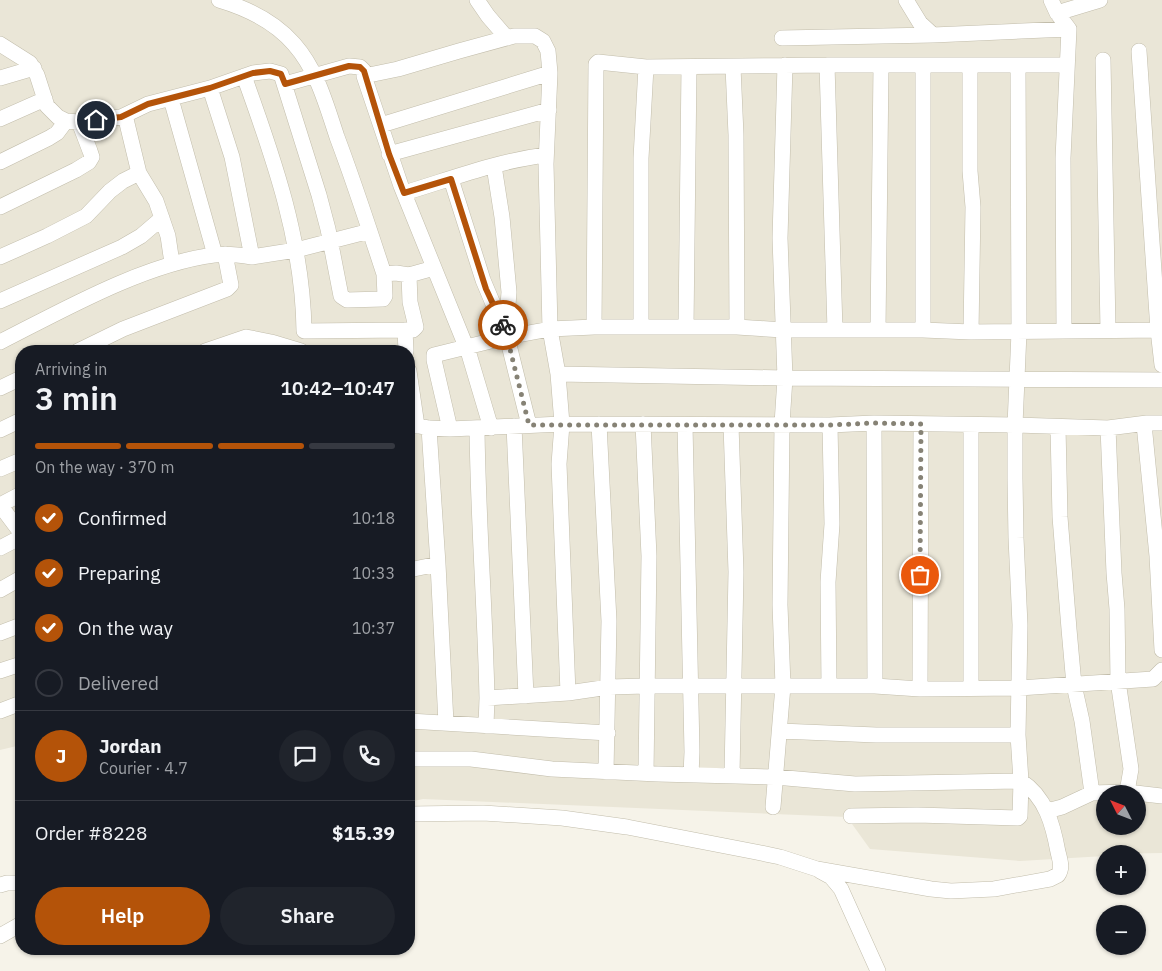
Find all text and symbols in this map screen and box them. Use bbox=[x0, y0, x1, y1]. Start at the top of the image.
pin bbox=[75, 99, 117, 141]
icon: home bbox=[82, 106, 110, 134]
courier bbox=[478, 300, 528, 350]
icon: bike bbox=[489, 311, 517, 339]
text: Arriving in bbox=[35, 359, 107, 379]
text: 10:42–10:47 bbox=[281, 376, 395, 400]
text: 3 min bbox=[35, 377, 118, 419]
text: On the way · 370 m bbox=[35, 457, 174, 477]
icon: check bbox=[35, 504, 63, 532]
text: Confirmed bbox=[78, 506, 167, 530]
text: 10:18 bbox=[352, 508, 395, 528]
pin bbox=[899, 554, 941, 596]
icon: check bbox=[35, 559, 63, 587]
text: Preparing bbox=[78, 561, 160, 585]
icon: bag bbox=[906, 561, 934, 589]
text: 10:33 bbox=[352, 563, 395, 583]
icon: check bbox=[35, 614, 63, 642]
text: On the way bbox=[78, 616, 173, 640]
text: 10:37 bbox=[352, 618, 395, 638]
text: Delivered bbox=[78, 671, 159, 695]
button: chat bbox=[279, 730, 331, 782]
button: phone bbox=[343, 730, 395, 782]
text: Jordan bbox=[99, 734, 162, 758]
text: J bbox=[56, 744, 66, 768]
text: Courier · 4.7 bbox=[99, 758, 188, 778]
north arrow bbox=[1096, 785, 1146, 835]
map controls bbox=[1096, 785, 1146, 955]
text: Order #8228 bbox=[35, 821, 147, 845]
text: $15.39 bbox=[332, 821, 395, 845]
button: + bbox=[1096, 845, 1146, 895]
button: Help bbox=[35, 887, 210, 945]
button: Share bbox=[220, 887, 395, 945]
button: − bbox=[1096, 905, 1146, 955]

